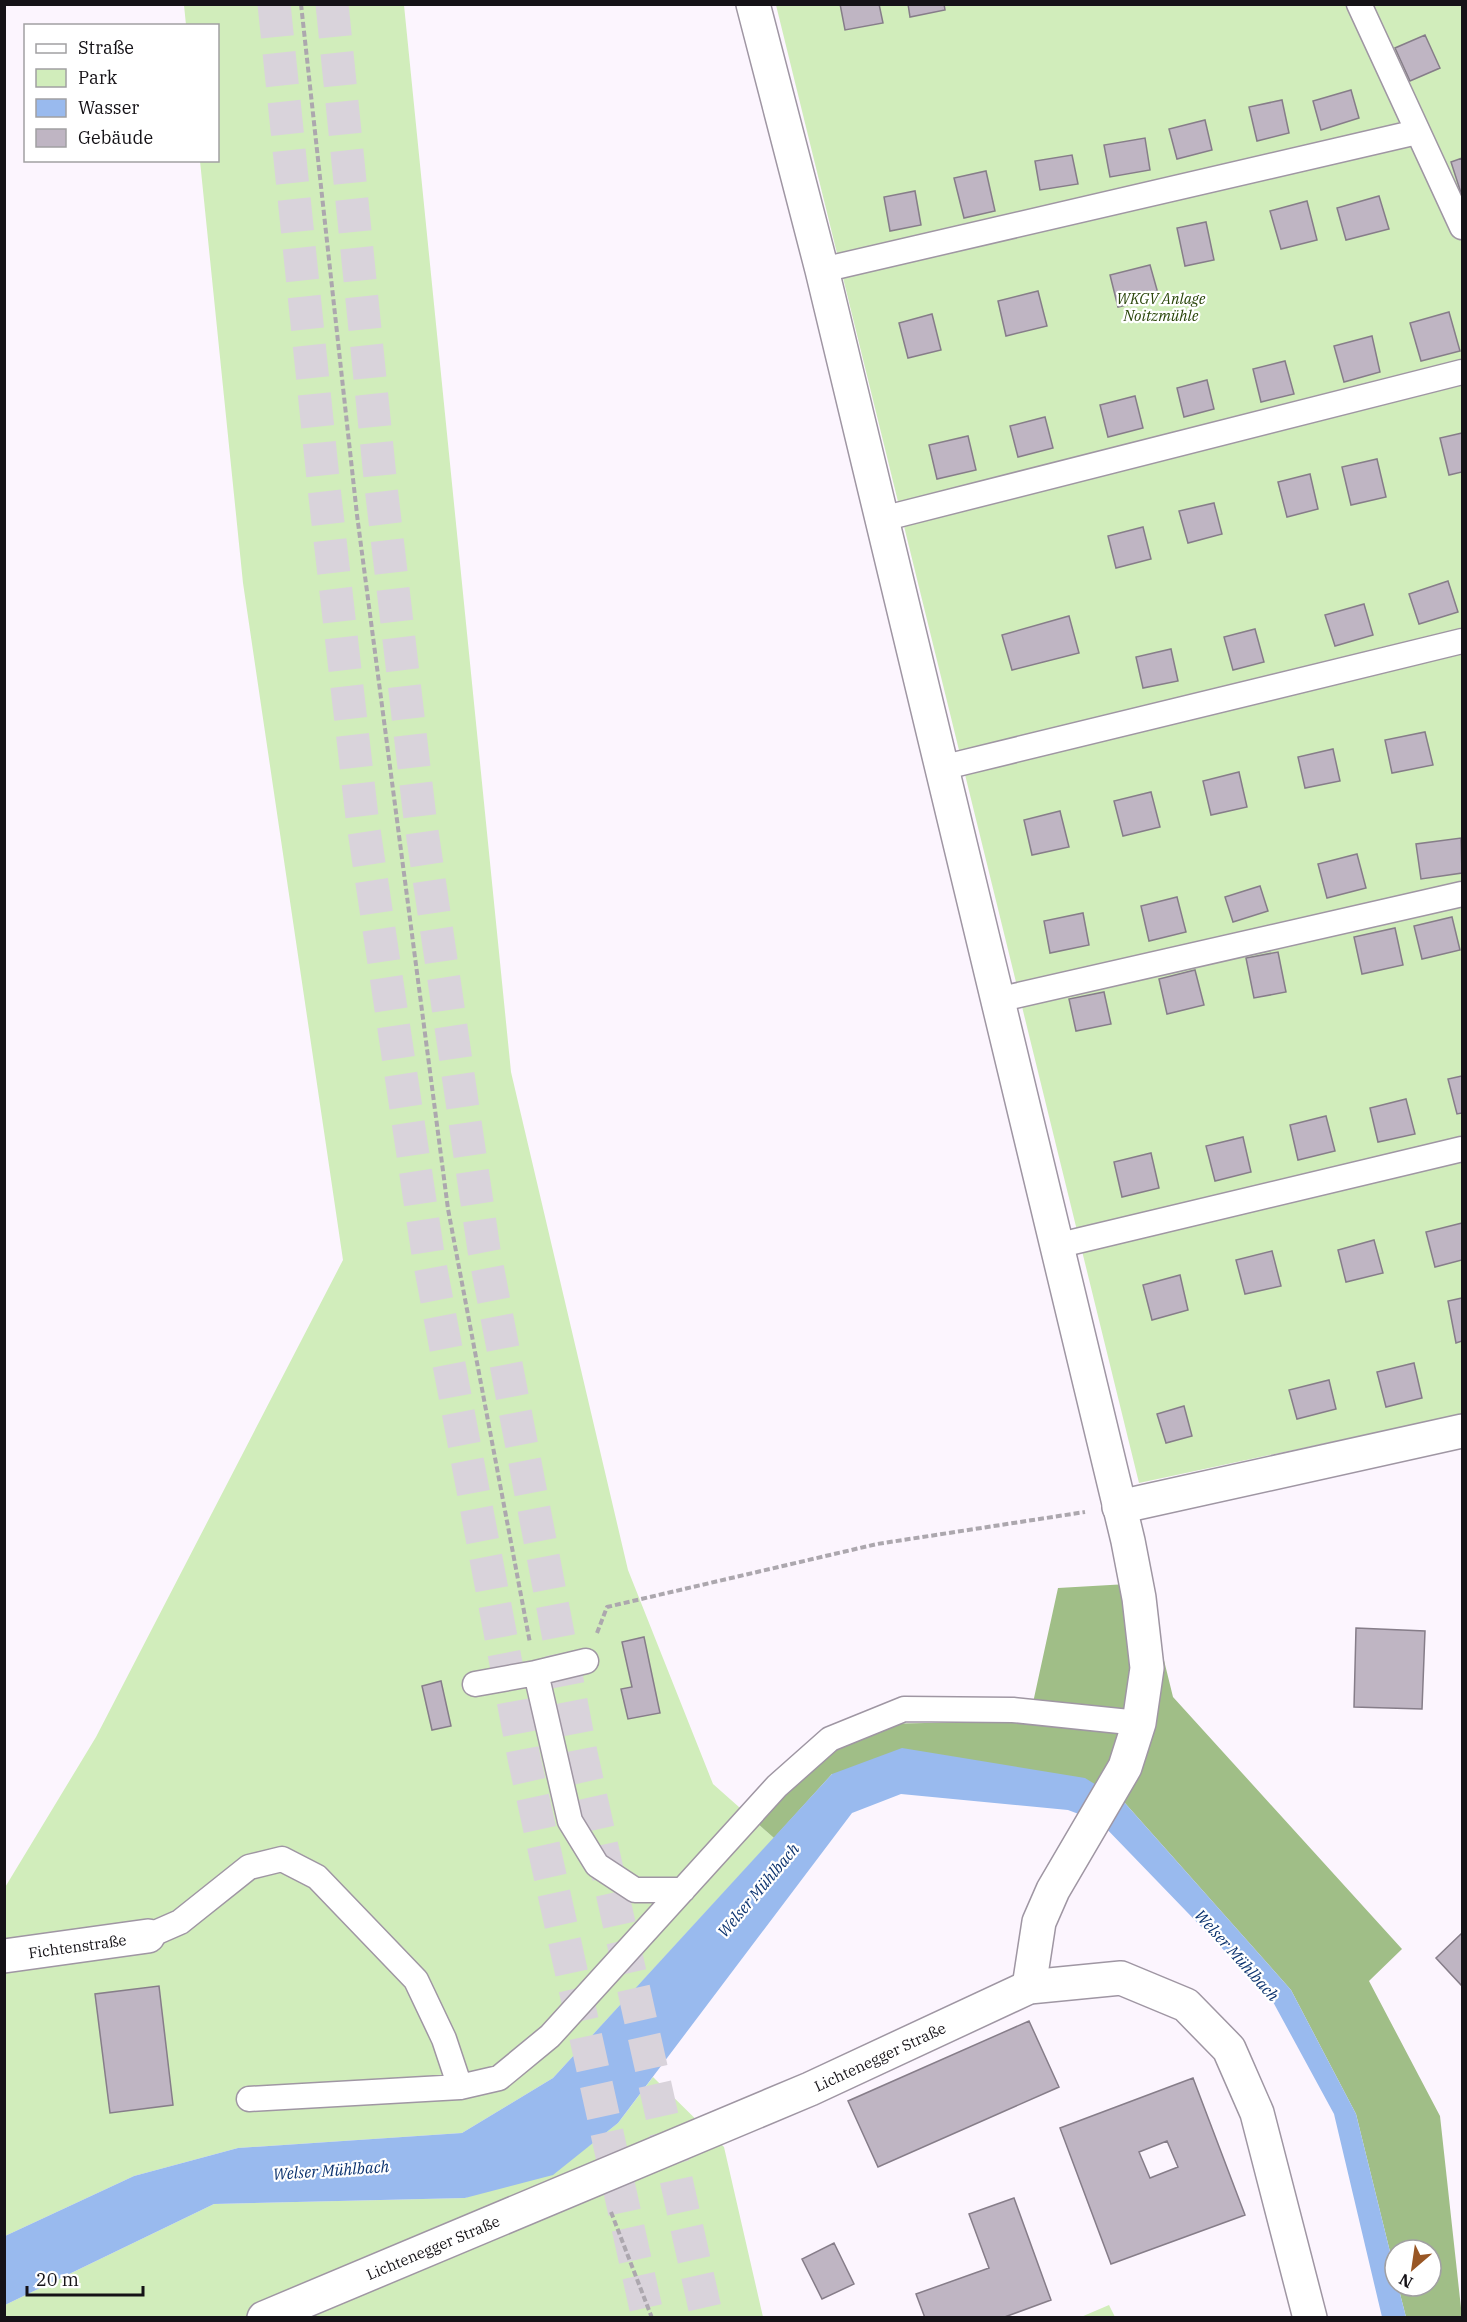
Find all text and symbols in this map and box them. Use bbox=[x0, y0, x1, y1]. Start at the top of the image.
legend bbox=[24, 24, 219, 162]
text: Straße bbox=[78, 36, 134, 59]
text: Park bbox=[78, 66, 118, 89]
text: Wasser bbox=[78, 96, 139, 119]
text: Gebäude bbox=[78, 126, 153, 149]
park label: WKGV Anlage Noitzmühle bbox=[1117, 289, 1206, 325]
water label: Welser Mühlbach bbox=[713, 1839, 803, 1941]
water label: Welser Mühlbach bbox=[1191, 1905, 1284, 2005]
street label: Fichtenstraße bbox=[27, 1930, 128, 1962]
street label: Lichtenegger Straße bbox=[811, 2018, 948, 2095]
water label: Welser Mühlbach bbox=[272, 2156, 390, 2184]
street label: Lichtenegger Straße bbox=[363, 2211, 502, 2284]
north arrow bbox=[1383, 2238, 1443, 2298]
scale bar bbox=[27, 2259, 142, 2297]
text: 20 m bbox=[36, 2268, 79, 2291]
text: N bbox=[1395, 2269, 1416, 2293]

